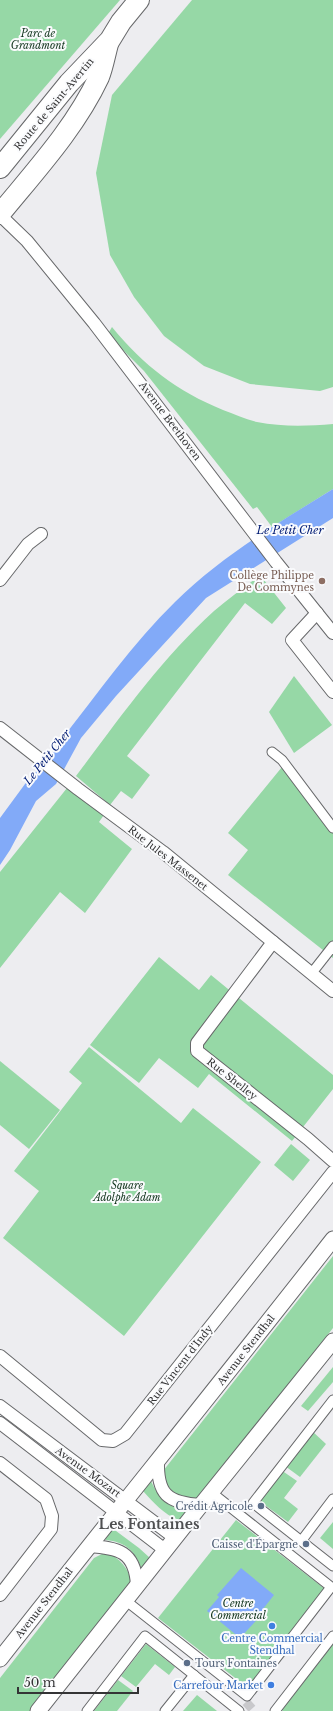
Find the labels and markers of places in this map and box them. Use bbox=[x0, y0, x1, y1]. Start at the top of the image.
place label: Collège Philippe De Commynes bbox=[230, 569, 314, 594]
marker: Collège Philippe De Commynes bbox=[317, 576, 327, 586]
place label: Crédit Agricole bbox=[175, 1500, 253, 1513]
marker: Crédit Agricole bbox=[256, 1501, 266, 1511]
place label: Caisse d'Épargne bbox=[211, 1537, 298, 1551]
marker: Caisse d'Épargne bbox=[301, 1539, 311, 1549]
marker: Centre Commercial Stendhal bbox=[267, 1621, 277, 1631]
place label: Centre Commercial Stendhal bbox=[221, 1632, 323, 1657]
place label: Tours Fontaines bbox=[195, 1657, 277, 1670]
marker: Tours Fontaines bbox=[182, 1658, 192, 1668]
place label: Carrefour Market bbox=[173, 1679, 263, 1692]
marker: Carrefour Market bbox=[266, 1680, 276, 1690]

